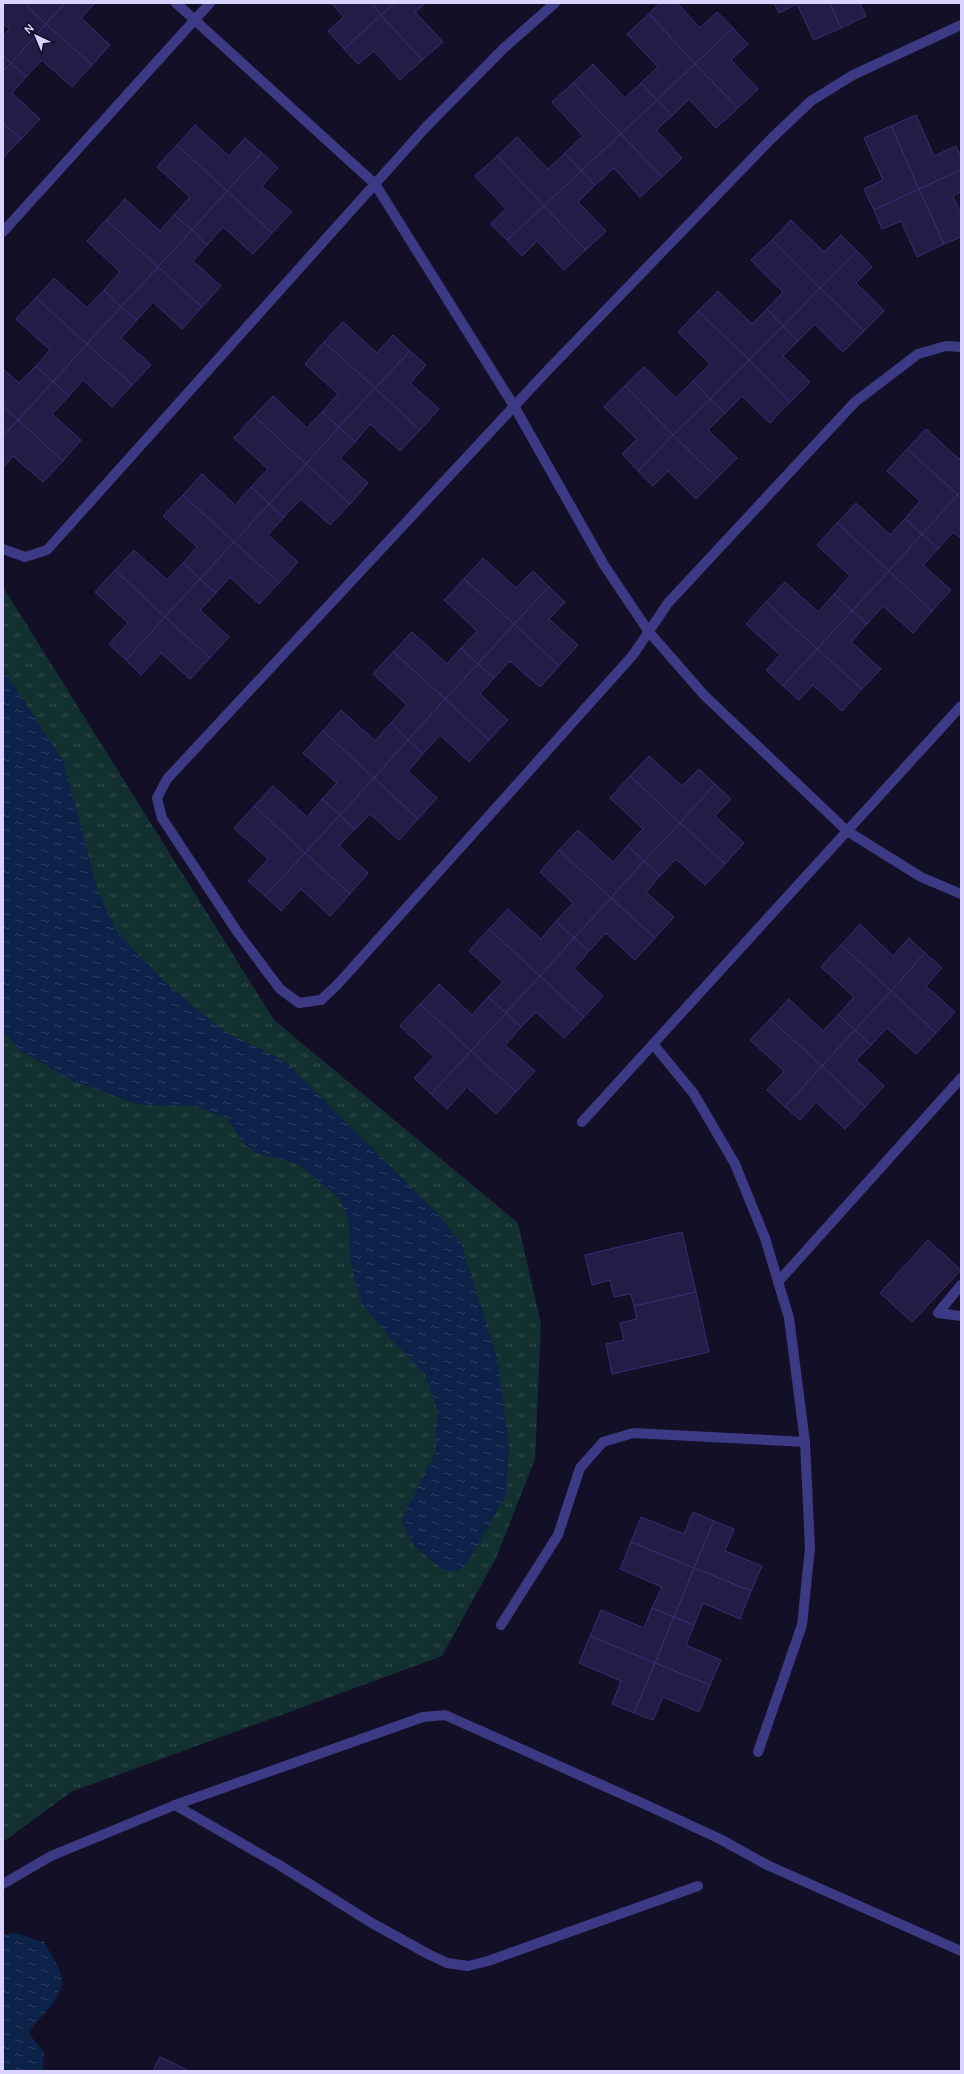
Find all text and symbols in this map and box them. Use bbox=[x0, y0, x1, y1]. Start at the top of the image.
north arrow bbox=[16, 16, 56, 56]
text: N bbox=[21, 20, 37, 37]

